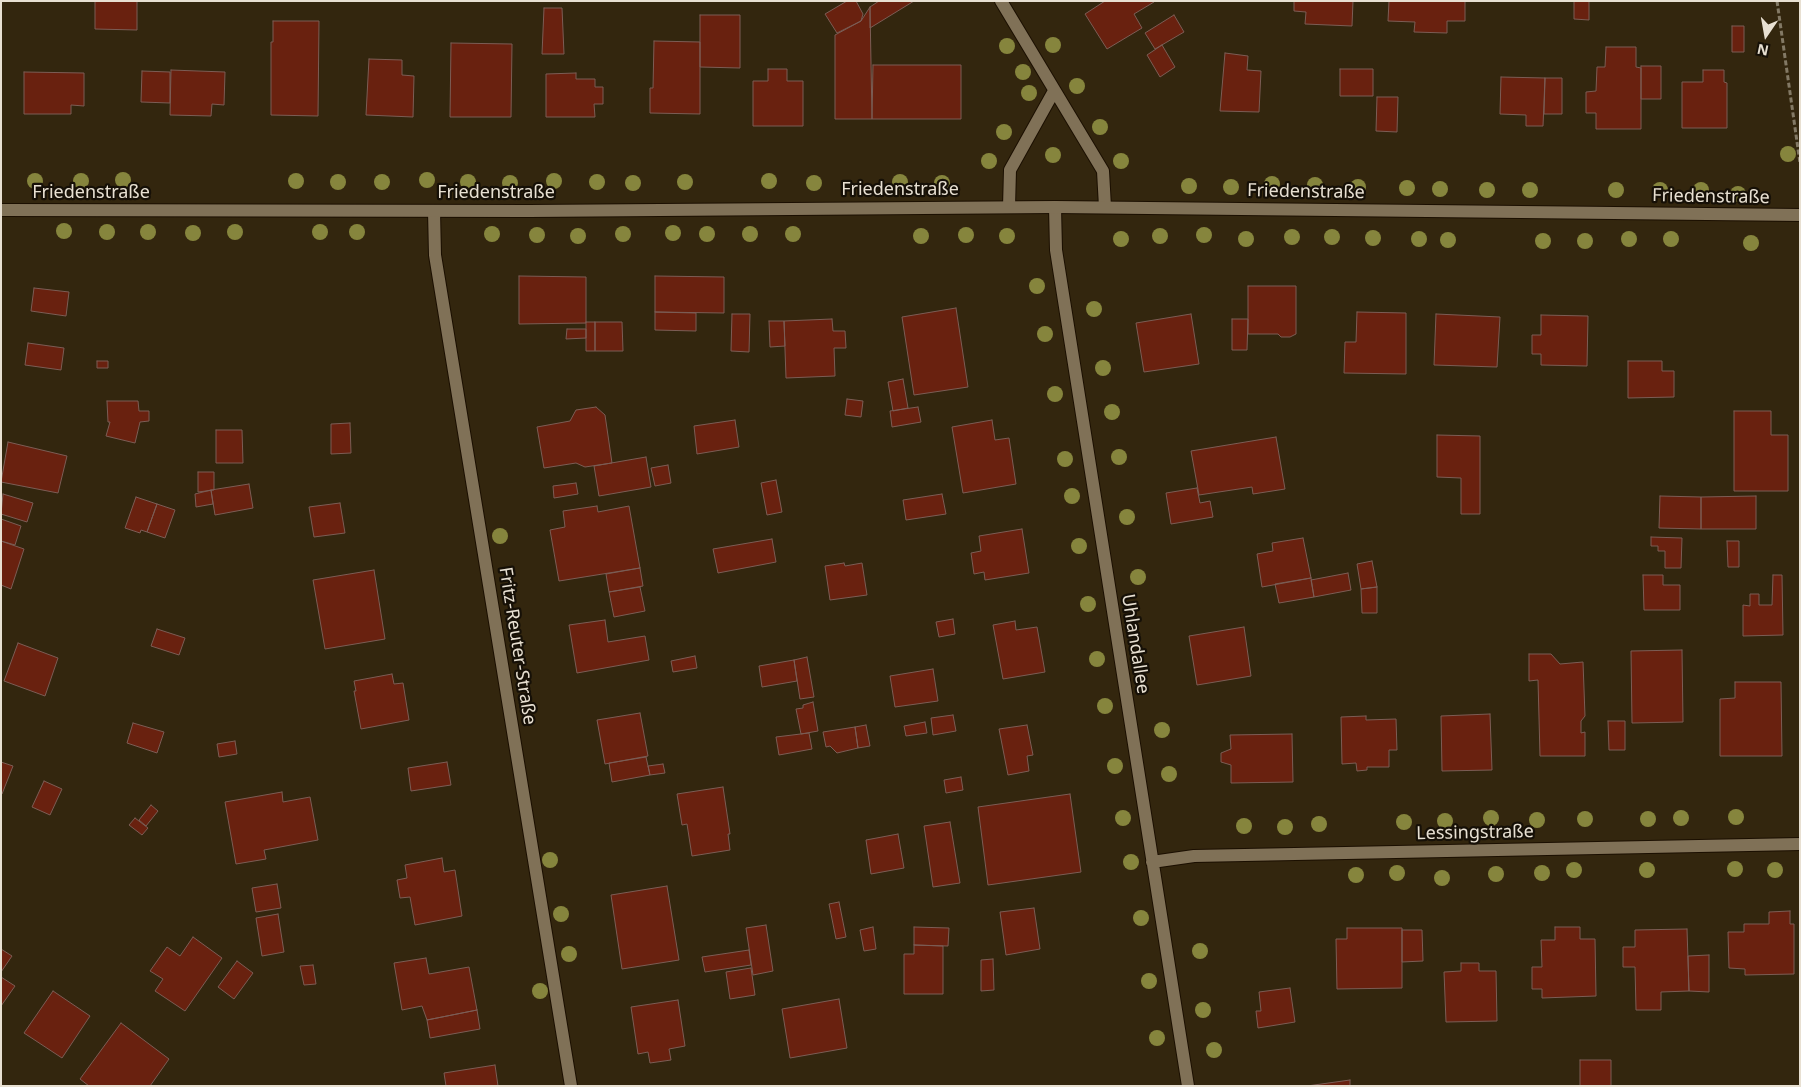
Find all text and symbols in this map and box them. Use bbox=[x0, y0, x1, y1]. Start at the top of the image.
north arrow bbox=[1741, 10, 1791, 60]
text: N bbox=[1755, 40, 1770, 61]
street label: Friedenstraße bbox=[841, 179, 959, 201]
street label: Friedenstraße bbox=[1247, 180, 1365, 204]
street label: Friedenstraße bbox=[32, 182, 150, 204]
street label: Friedenstraße bbox=[437, 182, 555, 204]
street label: Friedenstraße bbox=[1652, 185, 1770, 209]
street label: Fritz-Reuter-Straße bbox=[494, 565, 540, 727]
street label: Uhlandallee bbox=[1116, 592, 1154, 696]
street label: Lessingstraße bbox=[1416, 821, 1534, 845]

